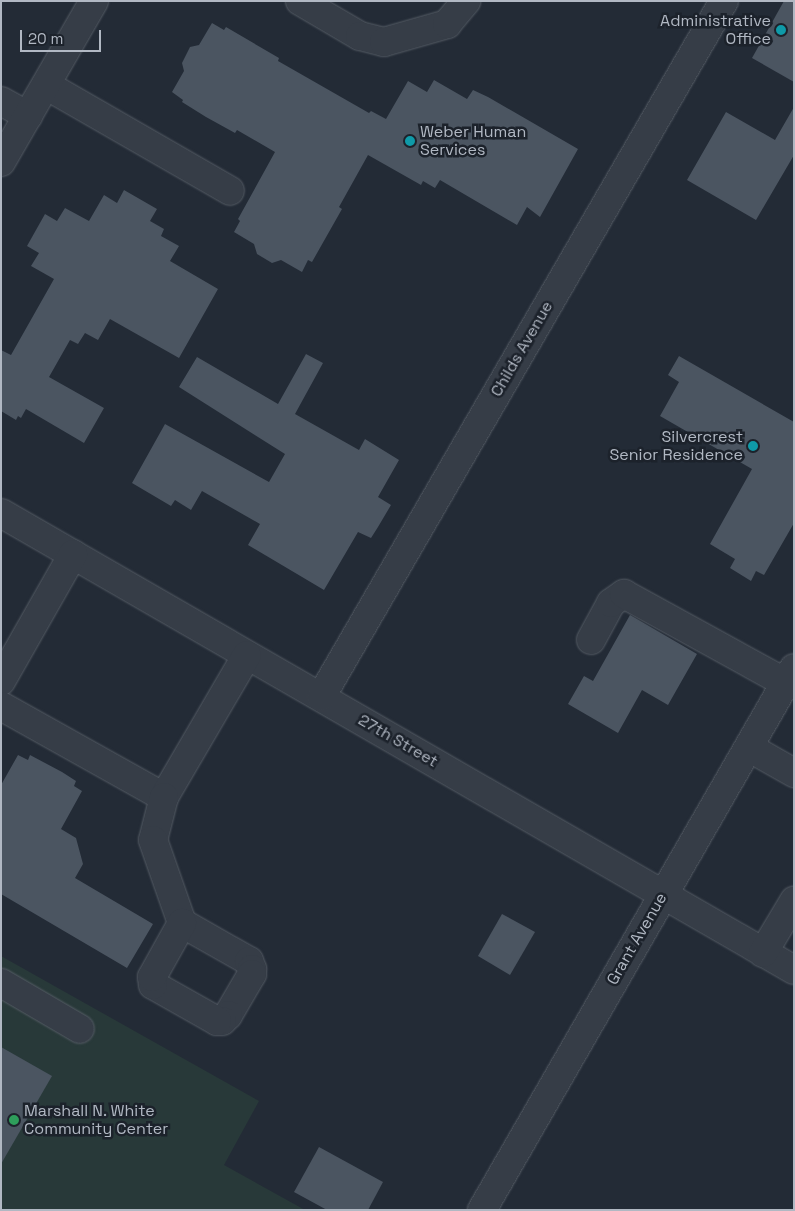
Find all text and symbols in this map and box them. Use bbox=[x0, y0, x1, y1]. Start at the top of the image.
place label: Administrative Office bbox=[660, 11, 771, 49]
scale bar bbox=[22, 20, 104, 52]
marker: Administrative Office bbox=[775, 24, 787, 36]
text: 20 m bbox=[28, 29, 63, 48]
place label: Weber Human Services bbox=[420, 122, 526, 160]
marker: Weber Human Services bbox=[404, 135, 416, 147]
street label: Childs Avenue bbox=[487, 298, 557, 400]
place label: Silvercrest Senior Residence bbox=[609, 427, 743, 465]
marker: Silvercrest Senior Residence bbox=[747, 440, 759, 452]
street label: 27th Street bbox=[355, 711, 441, 771]
street label: Grant Avenue bbox=[603, 890, 671, 988]
place label: Marshall N. White Community Center bbox=[24, 1101, 168, 1139]
marker: Marshall N. White Community Center bbox=[8, 1114, 20, 1126]

